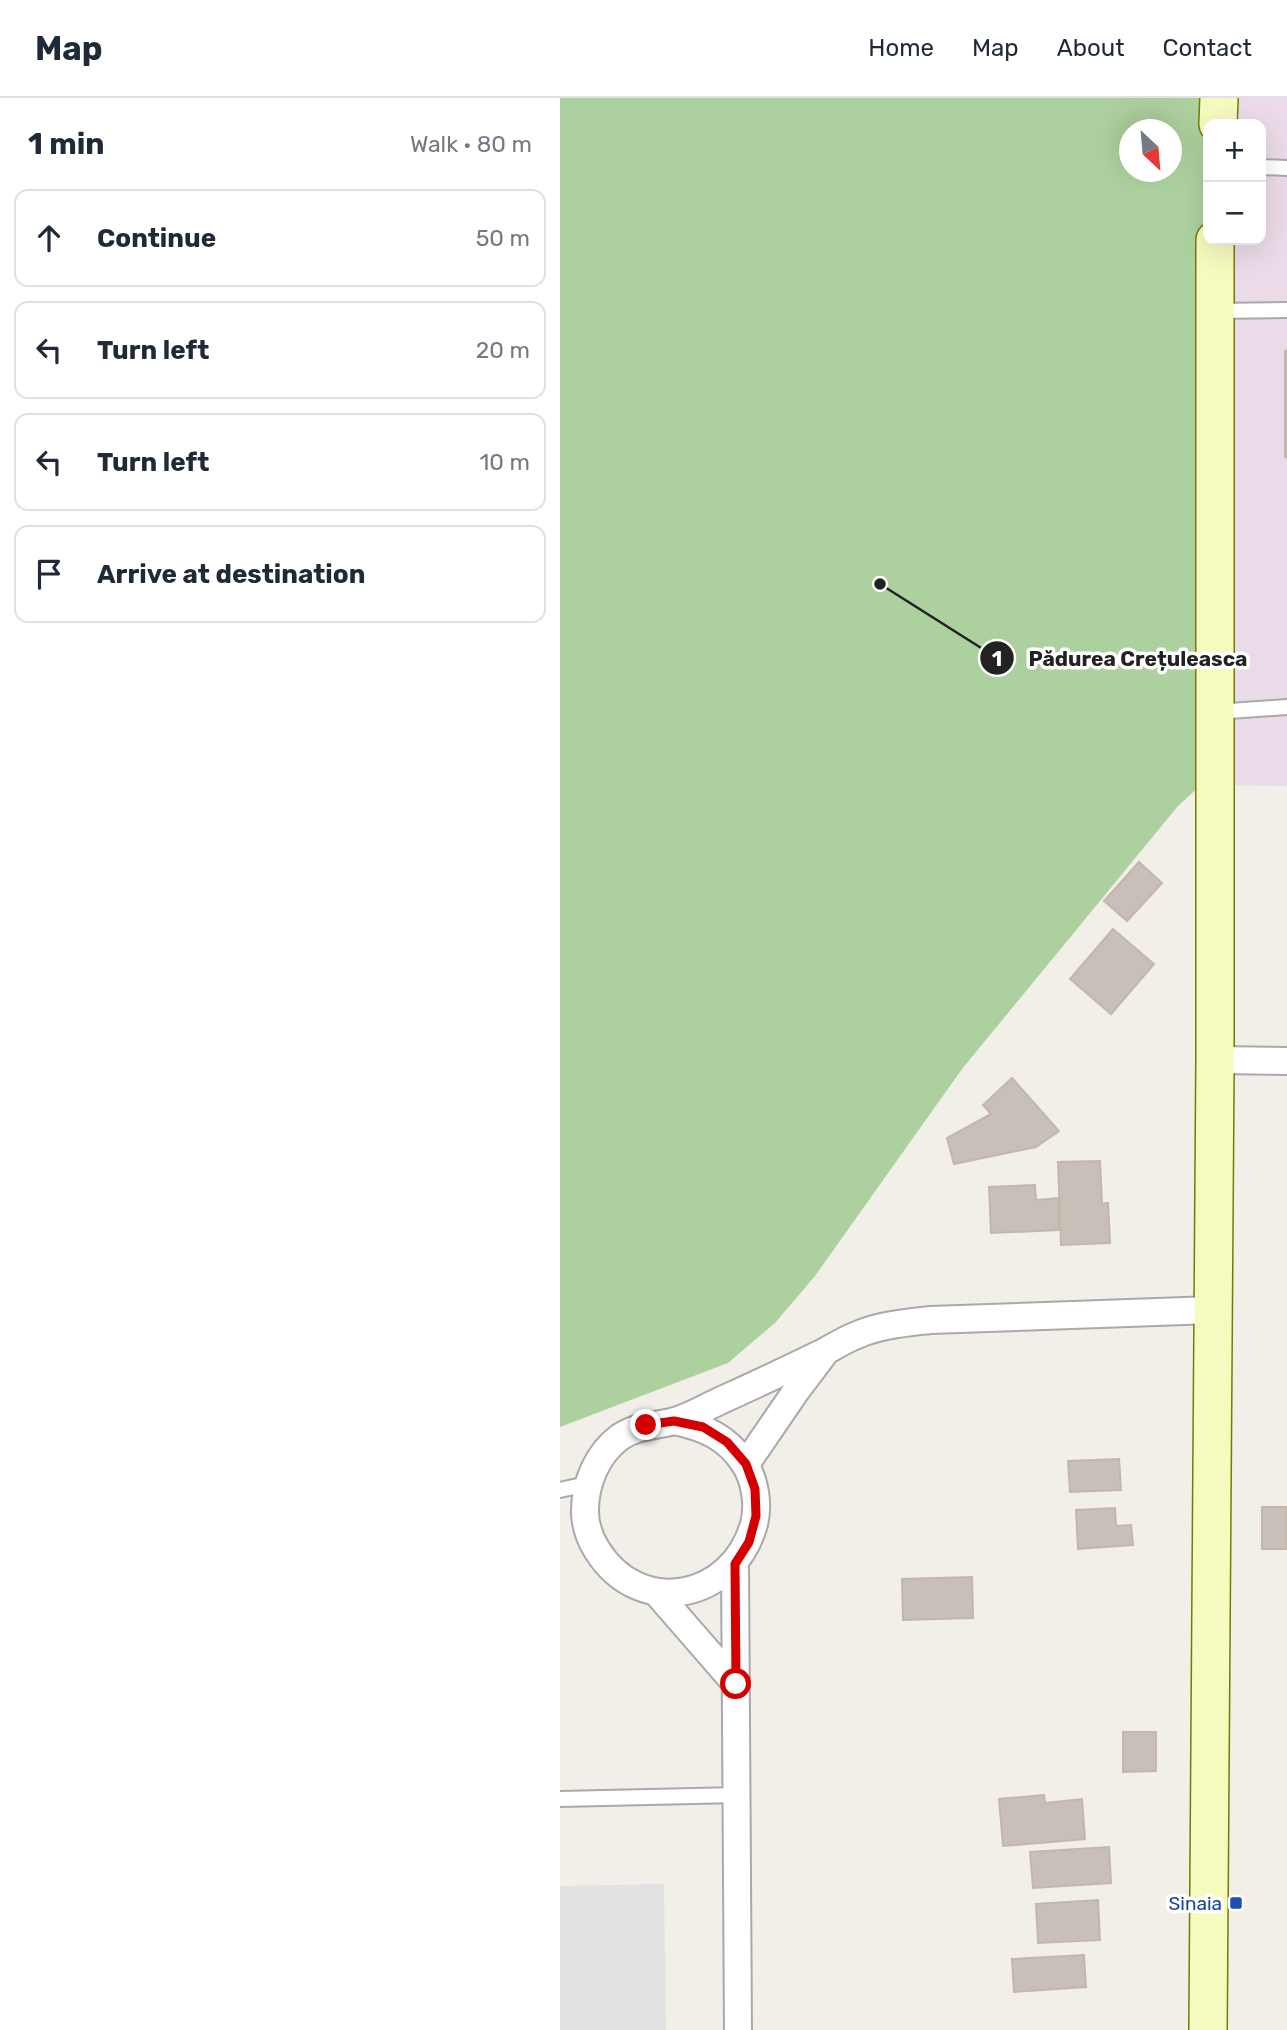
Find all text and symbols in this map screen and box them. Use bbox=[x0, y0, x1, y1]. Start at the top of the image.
text: Map bbox=[35, 29, 103, 68]
text: Home bbox=[868, 34, 934, 62]
text: Map bbox=[972, 34, 1019, 62]
text: About bbox=[1057, 34, 1125, 62]
text: Contact bbox=[1163, 34, 1252, 62]
north arrow bbox=[1119, 119, 1182, 182]
map controls bbox=[1203, 119, 1266, 245]
button: + bbox=[1203, 119, 1266, 182]
text: 1 min bbox=[28, 126, 105, 162]
text: Walk · 80 m bbox=[410, 130, 532, 158]
button: − bbox=[1203, 182, 1266, 245]
icon: ahead bbox=[30, 219, 68, 257]
text: Continue bbox=[97, 223, 216, 254]
text: 50 m bbox=[476, 224, 530, 252]
icon: left bbox=[30, 331, 68, 369]
text: Turn left bbox=[97, 335, 209, 366]
text: 20 m bbox=[476, 336, 530, 364]
icon: left bbox=[30, 443, 68, 481]
text: Turn left bbox=[97, 447, 209, 478]
text: 10 m bbox=[479, 448, 530, 476]
icon: arrive bbox=[30, 555, 68, 593]
text: Arrive at destination bbox=[97, 559, 365, 590]
callout: Pădurea Crețuleasca bbox=[979, 637, 1261, 679]
text: 1 bbox=[992, 646, 1002, 671]
text: Pădurea Crețuleasca bbox=[1029, 646, 1248, 671]
route end bbox=[630, 1409, 661, 1440]
route start bbox=[720, 1668, 751, 1699]
place label: Sinaia bbox=[1168, 1892, 1222, 1915]
marker: Sinaia bbox=[1228, 1895, 1244, 1911]

